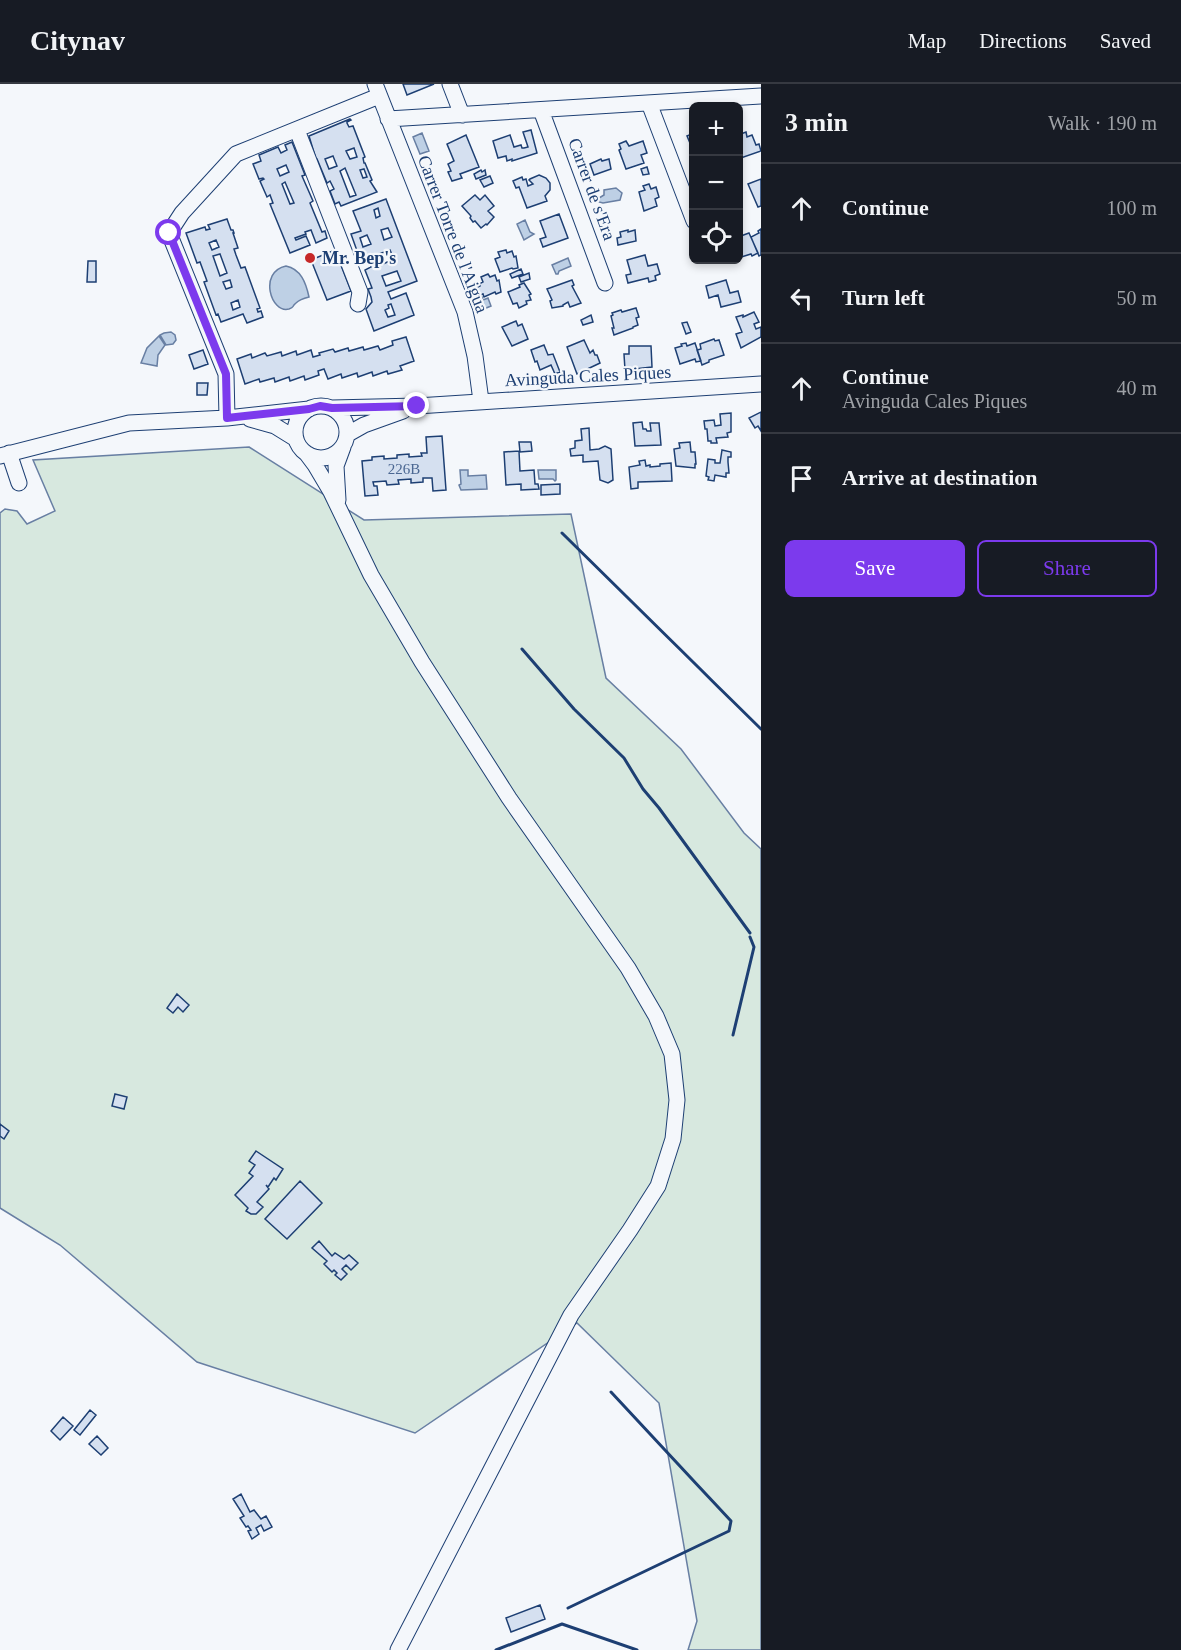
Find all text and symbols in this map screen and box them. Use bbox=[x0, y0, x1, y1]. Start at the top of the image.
text: Citynav bbox=[30, 25, 125, 56]
text: Map bbox=[908, 29, 946, 53]
text: Directions bbox=[979, 29, 1067, 53]
text: Saved bbox=[1100, 29, 1151, 53]
map controls bbox=[689, 102, 743, 264]
button: + bbox=[689, 102, 743, 156]
text: 3 min bbox=[785, 108, 848, 137]
text: Walk · 190 m bbox=[1048, 112, 1157, 134]
street label: Carrer de s'Era bbox=[564, 135, 620, 243]
street label: Carrer Torre de l'Aigua bbox=[414, 152, 492, 316]
button: − bbox=[689, 156, 743, 210]
icon: ahead bbox=[785, 192, 818, 225]
text: Continue bbox=[842, 195, 929, 220]
text: 100 m bbox=[1106, 197, 1157, 219]
button: locate bbox=[689, 210, 743, 264]
route start bbox=[155, 219, 181, 245]
place label: Mr. Bep's bbox=[322, 248, 396, 268]
marker: Mr. Bep's bbox=[303, 251, 317, 265]
icon: left bbox=[785, 282, 818, 315]
text: Turn left bbox=[842, 285, 925, 310]
text: 50 m bbox=[1116, 287, 1157, 309]
street label: Avinguda Cales Piques bbox=[504, 362, 672, 390]
text: Continue bbox=[842, 364, 929, 389]
icon: ahead bbox=[785, 372, 818, 405]
text: 40 m bbox=[1116, 377, 1157, 399]
text: Avinguda Cales Piques bbox=[842, 390, 1027, 412]
route end bbox=[403, 392, 429, 418]
house number: 226B bbox=[388, 461, 420, 477]
icon: arrive bbox=[785, 462, 818, 495]
text: Arrive at destination bbox=[842, 465, 1038, 490]
button: Save bbox=[785, 540, 965, 597]
button: Share bbox=[977, 540, 1157, 597]

